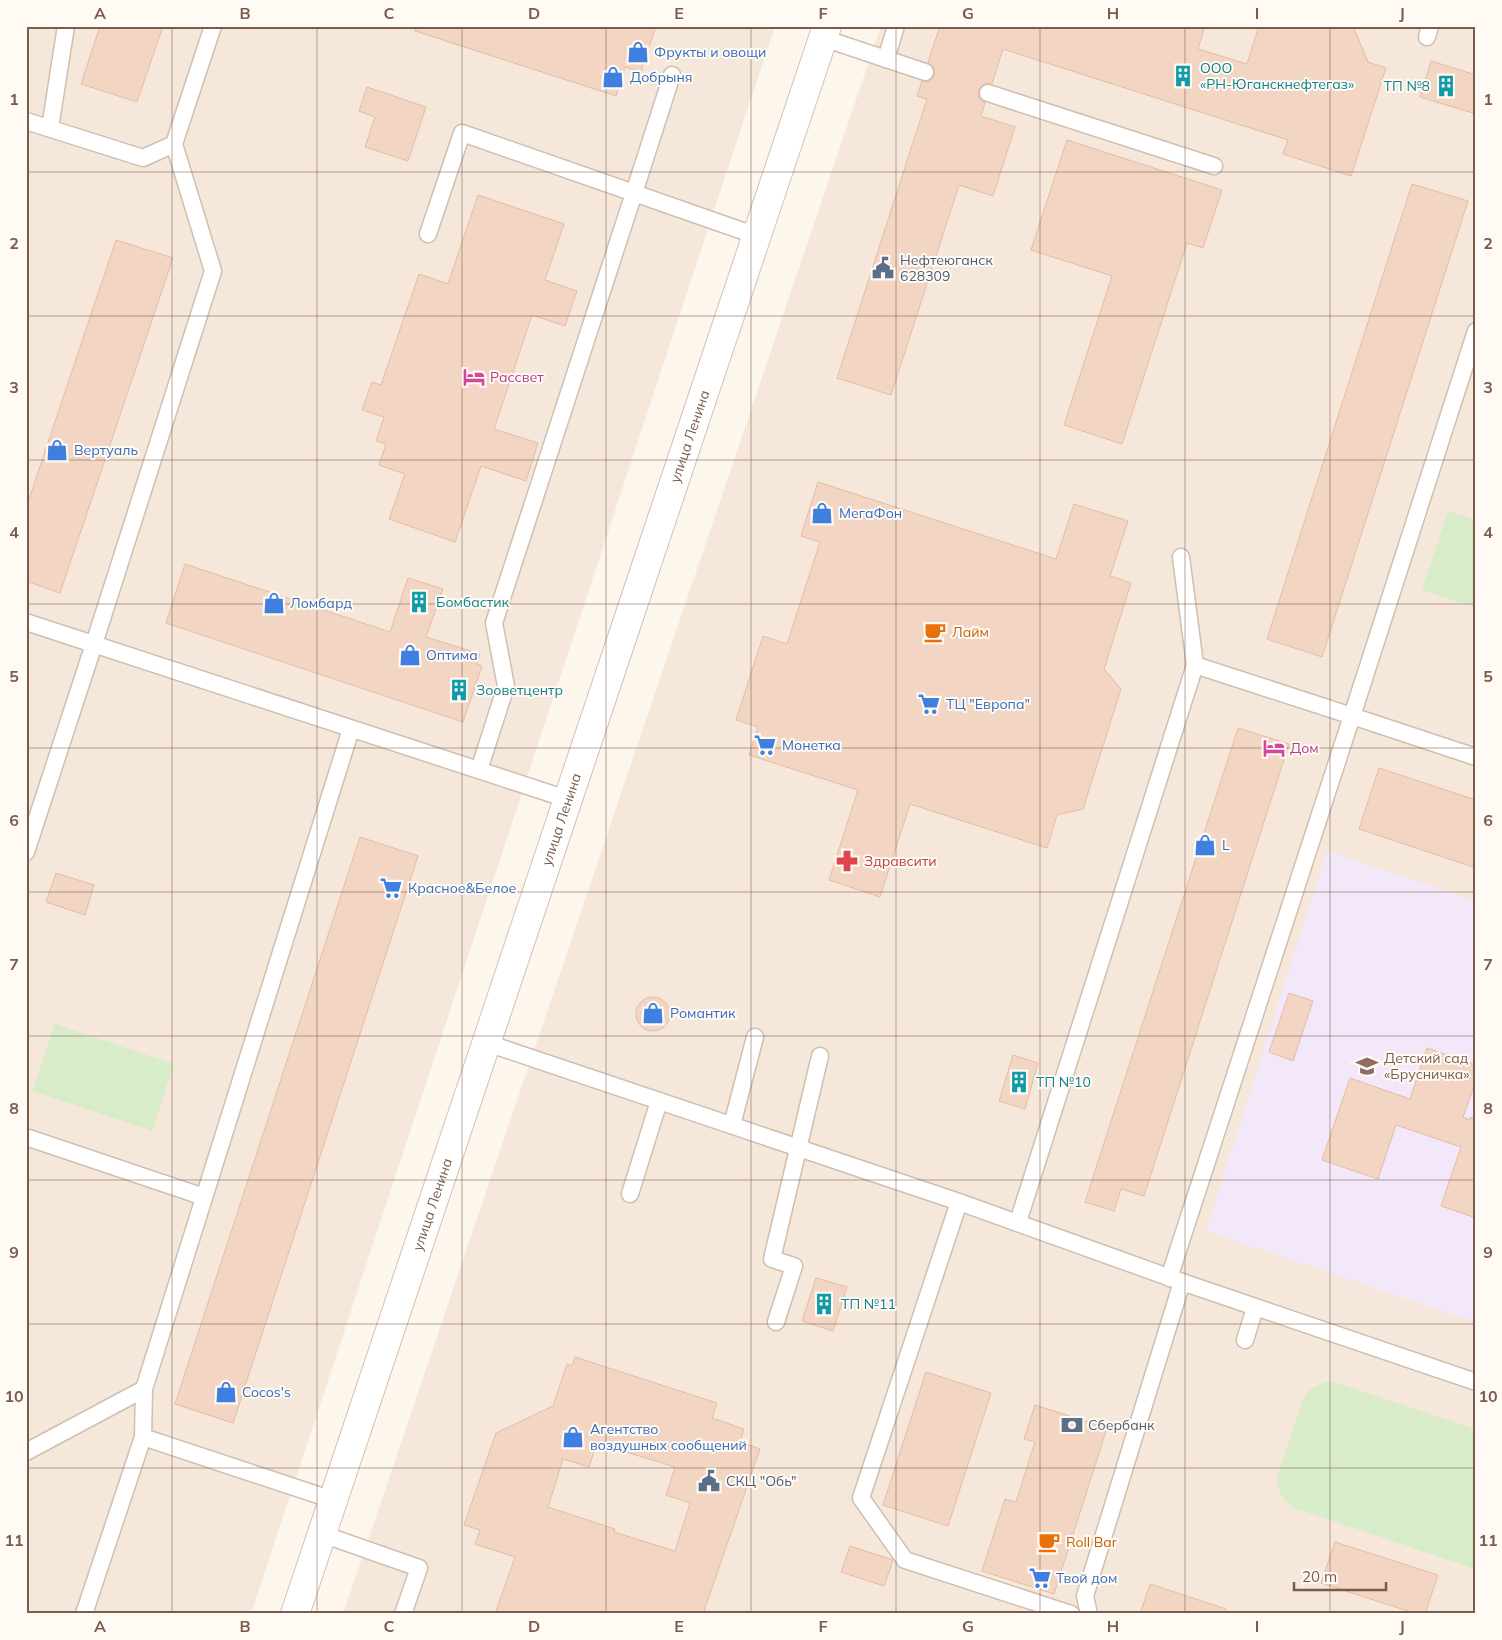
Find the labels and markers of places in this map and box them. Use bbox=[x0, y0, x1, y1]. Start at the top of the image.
shop icon: Фрукты и овощи bbox=[625, 39, 651, 65]
place label: Фрукты и овощи bbox=[654, 43, 766, 61]
place label: ООО «РН-Юганскнефтегаз» bbox=[1200, 59, 1354, 93]
building icon: ООО «РН-Юганскнефтегаз» bbox=[1170, 63, 1196, 89]
shop icon: Добрыня bbox=[600, 64, 626, 90]
place label: Добрыня bbox=[630, 68, 693, 86]
building icon: ТП №8 bbox=[1433, 73, 1459, 99]
place label: ТП №8 bbox=[1384, 77, 1430, 95]
place label: Нефтеюганск 628309 bbox=[900, 251, 993, 285]
public building icon: Нефтеюганск 628309 bbox=[870, 255, 896, 281]
hotel icon: Рассвет bbox=[461, 364, 487, 390]
place label: Рассвет bbox=[490, 368, 544, 386]
shop icon: Вертуаль bbox=[44, 437, 70, 463]
place label: Вертуаль bbox=[74, 441, 138, 459]
shop icon: МегаФон bbox=[809, 500, 835, 526]
place label: МегаФон bbox=[839, 504, 902, 522]
building icon: Бомбастик bbox=[406, 589, 432, 615]
shop icon: Ломбард bbox=[261, 590, 287, 616]
place label: Бомбастик bbox=[436, 593, 509, 611]
place label: Ломбард bbox=[290, 594, 352, 612]
cafe icon: Лайм bbox=[922, 619, 948, 645]
place label: Лайм bbox=[952, 623, 989, 641]
shop icon: Оптима bbox=[397, 642, 423, 668]
place label: Оптима bbox=[426, 646, 478, 664]
building icon: Зооветцентр bbox=[446, 677, 472, 703]
place label: Зооветцентр bbox=[476, 681, 563, 699]
supermarket icon: ТЦ "Европа" bbox=[916, 691, 942, 717]
place label: ТЦ "Европа" bbox=[946, 695, 1030, 713]
supermarket icon: Монетка bbox=[752, 732, 778, 758]
hotel icon: Дом bbox=[1261, 735, 1287, 761]
place label: Монетка bbox=[782, 736, 841, 754]
place label: Дом bbox=[1290, 739, 1319, 757]
shop icon: L bbox=[1192, 832, 1218, 858]
place label: L bbox=[1222, 836, 1230, 854]
pharmacy icon: Здравсити bbox=[834, 848, 860, 874]
place label: Здравсити bbox=[864, 852, 937, 870]
supermarket icon: Красное&Белое bbox=[378, 875, 404, 901]
place label: Красное&Белое bbox=[408, 879, 517, 897]
shop icon: Романтик bbox=[640, 1000, 666, 1026]
place label: Романтик bbox=[670, 1004, 736, 1022]
place label: Детский сад «Брусничка» bbox=[1384, 1049, 1470, 1083]
school or university icon: Детский сад «Брусничка» bbox=[1354, 1053, 1380, 1079]
building icon: ТП №10 bbox=[1006, 1069, 1032, 1095]
place label: ТП №10 bbox=[1036, 1073, 1091, 1091]
building icon: ТП №11 bbox=[811, 1291, 837, 1317]
place label: ТП №11 bbox=[841, 1295, 896, 1313]
shop icon: Cocos's bbox=[213, 1379, 239, 1405]
place label: Cocos's bbox=[242, 1383, 291, 1401]
bank icon: Сбербанк bbox=[1059, 1412, 1085, 1438]
place label: Сбербанк bbox=[1088, 1416, 1155, 1434]
place label: Агентство воздушных сообщений bbox=[590, 1420, 747, 1454]
shop icon: Агентство воздушных сообщений bbox=[560, 1424, 586, 1450]
public building icon: СКЦ "Обь" bbox=[696, 1468, 722, 1494]
place label: СКЦ "Обь" bbox=[726, 1472, 796, 1490]
cafe icon: Roll Bar bbox=[1036, 1529, 1062, 1555]
place label: Roll Bar bbox=[1066, 1533, 1118, 1551]
supermarket icon: Твой дом bbox=[1027, 1565, 1053, 1591]
place label: Твой дом bbox=[1056, 1569, 1117, 1587]

